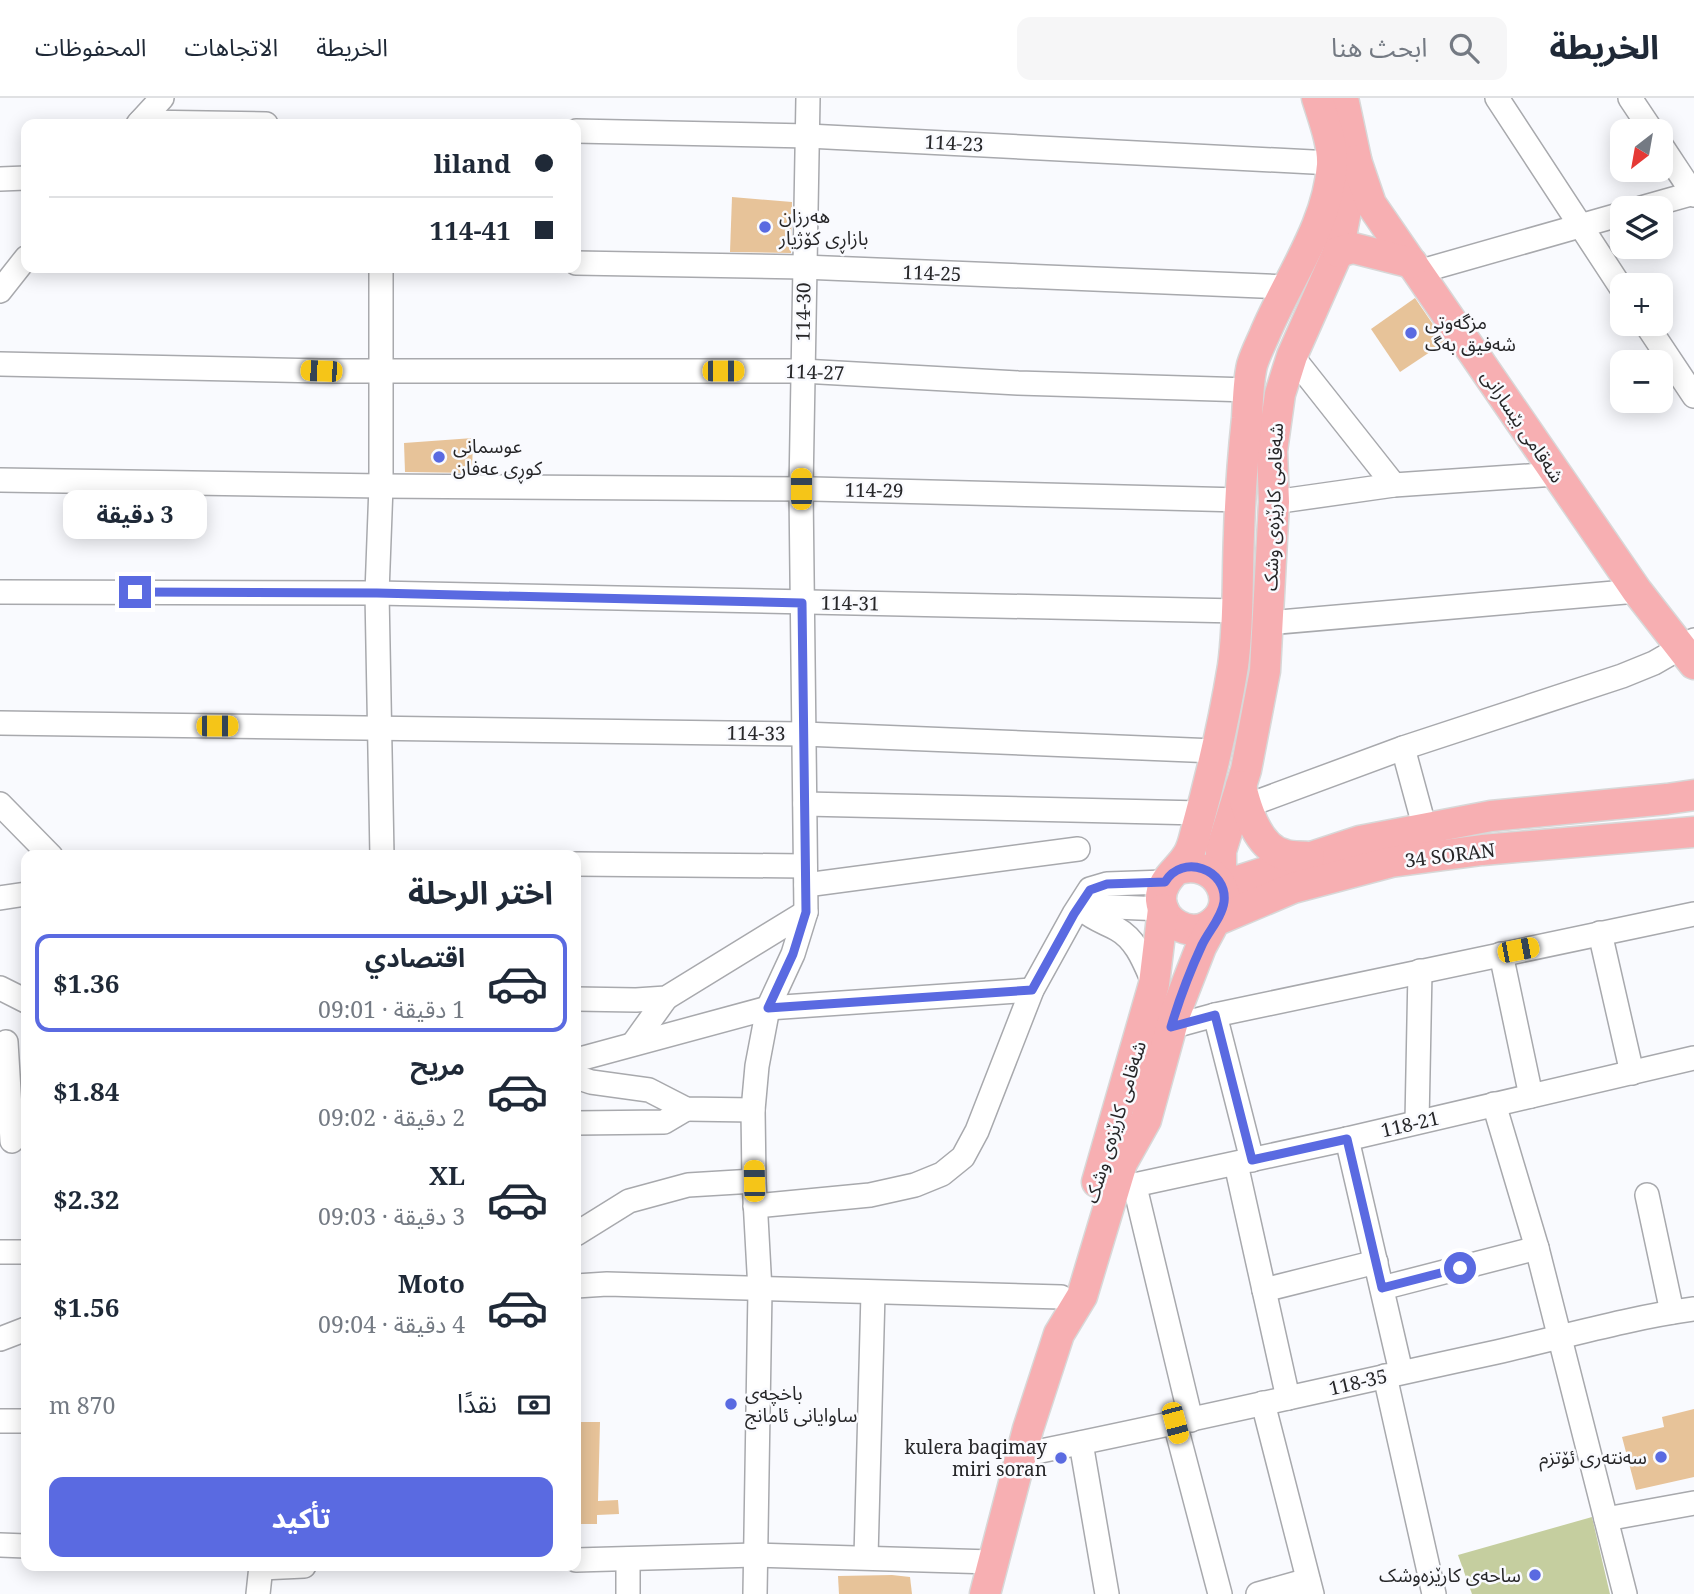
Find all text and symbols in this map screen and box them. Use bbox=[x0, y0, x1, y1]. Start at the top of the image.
search box bbox=[1017, 17, 1507, 80]
text: الخريطة bbox=[1549, 24, 1659, 69]
text: ابحث هنا bbox=[1331, 29, 1427, 65]
icon: search bbox=[1445, 29, 1483, 67]
text: المحفوظات bbox=[35, 30, 146, 63]
text: الاتجاهات bbox=[184, 30, 278, 63]
text: الخريطة bbox=[316, 30, 388, 63]
north arrow bbox=[1610, 119, 1673, 182]
map controls bbox=[1610, 119, 1673, 413]
street label: 114-23 bbox=[924, 128, 984, 158]
text: liland bbox=[434, 145, 511, 181]
button: layers bbox=[1610, 196, 1673, 259]
place label: ھەرزان بازاڕی کۆژیار bbox=[778, 203, 868, 254]
text: 114-41 bbox=[429, 212, 511, 248]
marker: ھەرزان بازاڕی کۆژیار bbox=[757, 219, 773, 235]
street label: 114-25 bbox=[902, 259, 962, 287]
button: + bbox=[1610, 273, 1673, 336]
street label: 114-30 bbox=[789, 282, 817, 342]
place label: مزگەوتی شەفیق بەگ bbox=[1425, 309, 1516, 357]
marker: مزگەوتی شەفیق بەگ bbox=[1403, 325, 1419, 341]
button: − bbox=[1610, 350, 1673, 413]
street label: 114-27 bbox=[785, 358, 845, 386]
car bbox=[300, 360, 343, 382]
car bbox=[703, 361, 745, 382]
street label: شەقامی بێسارانی bbox=[1476, 364, 1570, 488]
street label: شەقامی کارێزەی وشک bbox=[1257, 422, 1289, 592]
place label: عوسمانی کوڕی عەفان bbox=[453, 433, 543, 484]
marker: عوسمانی کوڕی عەفان bbox=[431, 449, 447, 465]
car bbox=[791, 468, 812, 510]
street label: 114-29 bbox=[844, 476, 904, 504]
callout: 3 دقيقة bbox=[63, 490, 207, 540]
text: 3 دقيقة bbox=[97, 498, 173, 530]
route end bbox=[119, 576, 151, 608]
street label: 114-31 bbox=[820, 589, 880, 617]
car bbox=[197, 716, 239, 737]
street label: 114-33 bbox=[726, 719, 786, 747]
street label: 34 SORAN bbox=[1403, 837, 1497, 873]
text: اختر الرحلة bbox=[408, 870, 553, 913]
car bbox=[1496, 936, 1541, 964]
text: اقتصادي bbox=[365, 939, 465, 975]
icon: car bbox=[486, 952, 549, 1015]
text: $1.36 bbox=[53, 965, 119, 1001]
text: 1 دقيقة · 09:01 bbox=[318, 993, 465, 1025]
street label: شەقامی کارێزەی وشک bbox=[1078, 1038, 1152, 1206]
text: مريح bbox=[410, 1047, 465, 1083]
icon: car bbox=[486, 1060, 549, 1123]
text: $1.84 bbox=[53, 1073, 119, 1109]
text: 2 دقيقة · 09:02 bbox=[318, 1101, 465, 1133]
street label: 118-21 bbox=[1378, 1105, 1442, 1143]
text: XL bbox=[429, 1157, 465, 1193]
car bbox=[744, 1160, 765, 1202]
icon: car bbox=[486, 1168, 549, 1231]
text: $2.32 bbox=[53, 1181, 119, 1217]
text: 3 دقيقة · 09:03 bbox=[318, 1200, 465, 1232]
route start bbox=[1444, 1252, 1476, 1284]
text: Moto bbox=[398, 1265, 465, 1301]
icon: car bbox=[486, 1276, 549, 1339]
text: $1.56 bbox=[53, 1289, 119, 1325]
text: 4 دقيقة · 09:04 bbox=[318, 1308, 465, 1340]
street label: 118-35 bbox=[1326, 1363, 1390, 1401]
place label: باخچەی ساوایانی ئامانج bbox=[745, 1380, 857, 1430]
text: نقدًا bbox=[457, 1385, 497, 1421]
icon: cash bbox=[515, 1386, 553, 1424]
text: 870 m bbox=[49, 1389, 115, 1421]
marker: باخچەی ساوایانی ئامانج bbox=[723, 1396, 739, 1412]
car bbox=[1160, 1400, 1191, 1446]
place label: kulera baqimay miri soran bbox=[904, 1434, 1047, 1482]
place label: سەنتەری ئۆتزم bbox=[1539, 1444, 1647, 1472]
marker: سەنتەری ئۆتزم bbox=[1653, 1449, 1669, 1465]
marker: kulera baqimay miri soran bbox=[1053, 1450, 1069, 1466]
button: تأكيد bbox=[49, 1477, 553, 1557]
place label: ساحه‌ی کارێزه‌وشک bbox=[1379, 1562, 1521, 1588]
marker: ساحه‌ی کارێزه‌وشک bbox=[1527, 1567, 1543, 1583]

